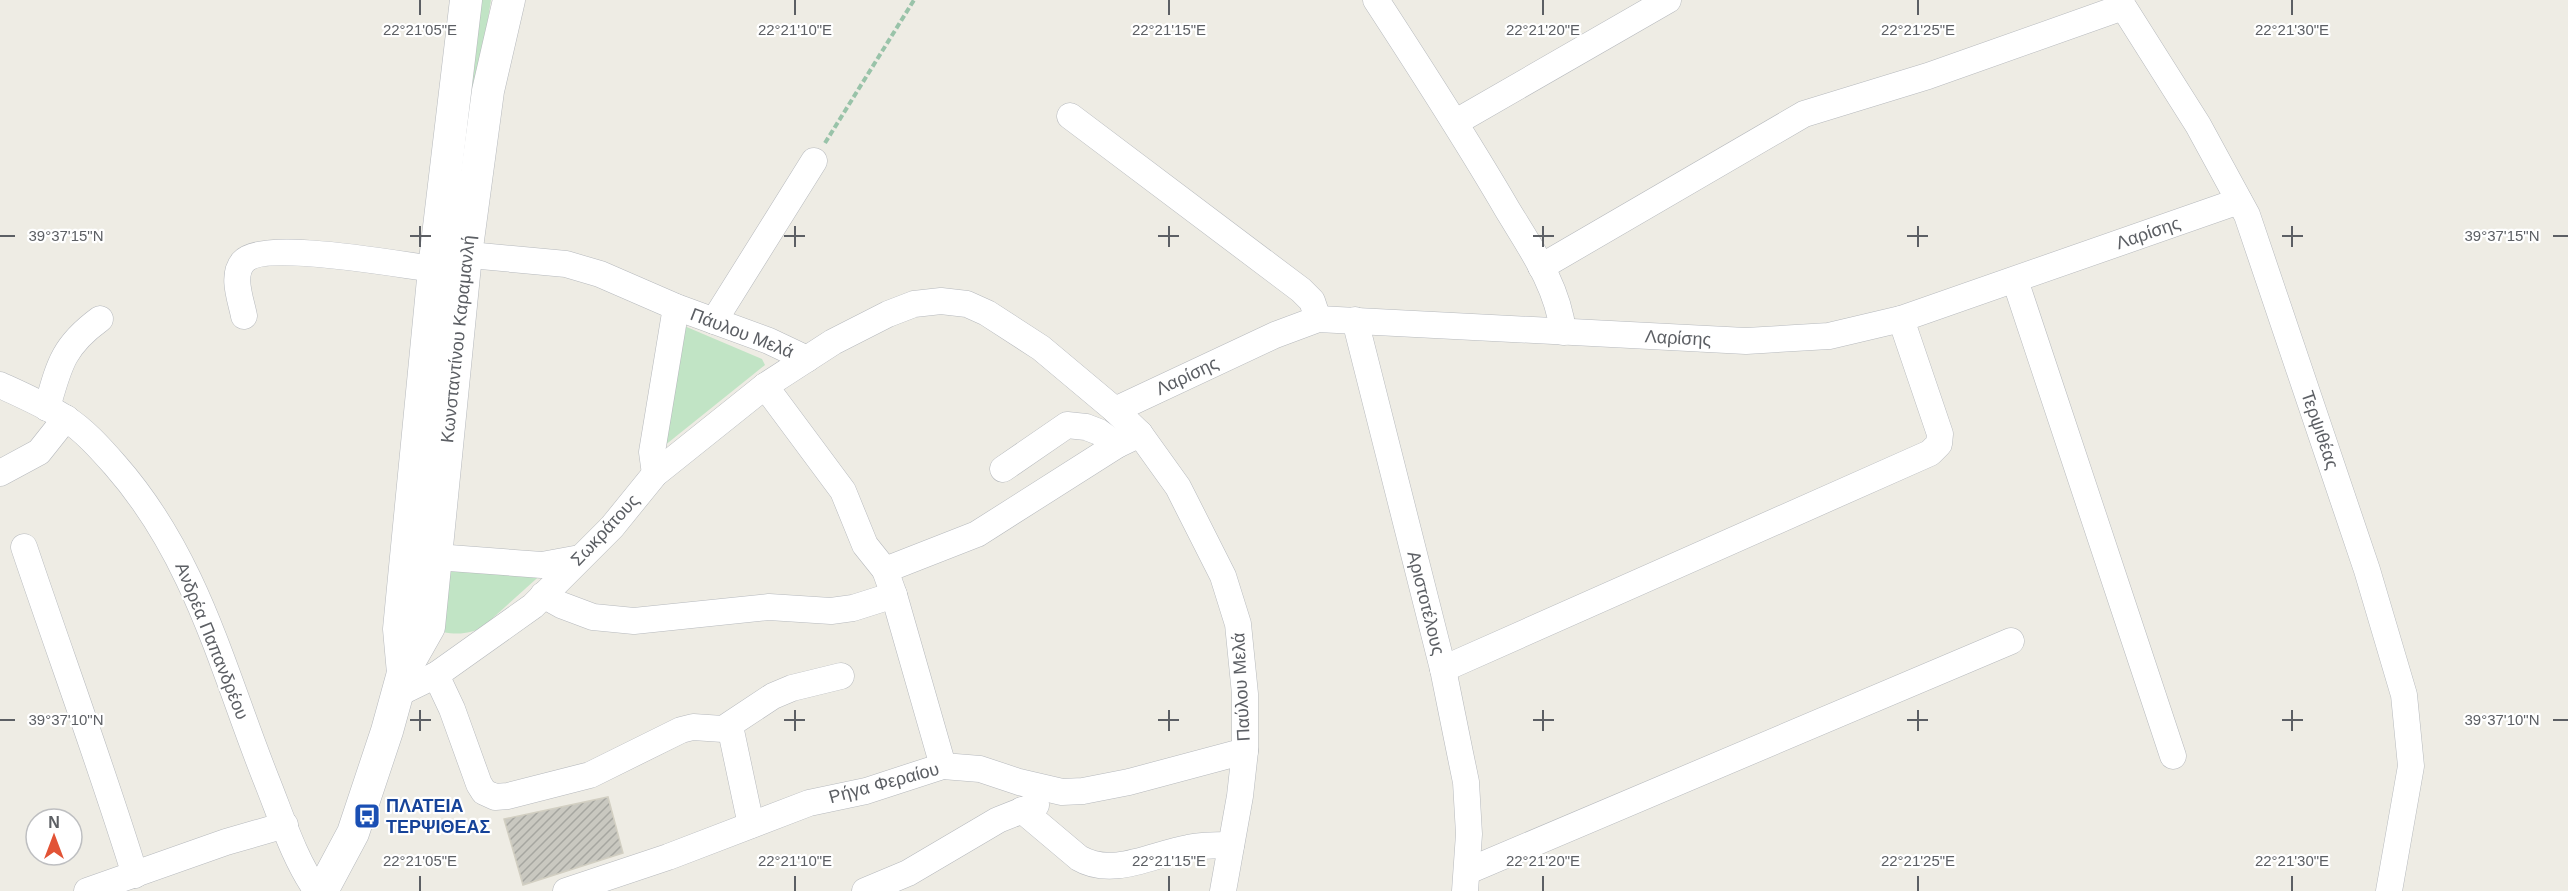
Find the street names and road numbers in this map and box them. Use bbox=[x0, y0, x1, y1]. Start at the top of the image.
street label: Λαρίσης bbox=[2113, 213, 2183, 253]
street label: Κωνσταντίνου Καραμανλή bbox=[437, 234, 479, 444]
street label: Πάυλου Μελά bbox=[688, 304, 796, 362]
street label: Λαρίσης bbox=[1644, 326, 1712, 350]
street label: Λαρίσης bbox=[1153, 353, 1222, 399]
street label: Τερψιθέας bbox=[2297, 388, 2343, 472]
street label: Σωκράτους bbox=[567, 490, 643, 570]
street label: Αριστοτέλους bbox=[1403, 549, 1449, 657]
street label: Ανδρέα Παπανδρέου bbox=[171, 560, 253, 722]
street label: Παύλου Μελά bbox=[1228, 632, 1254, 742]
street label: Ρήγα Φεραίου bbox=[827, 759, 941, 807]

